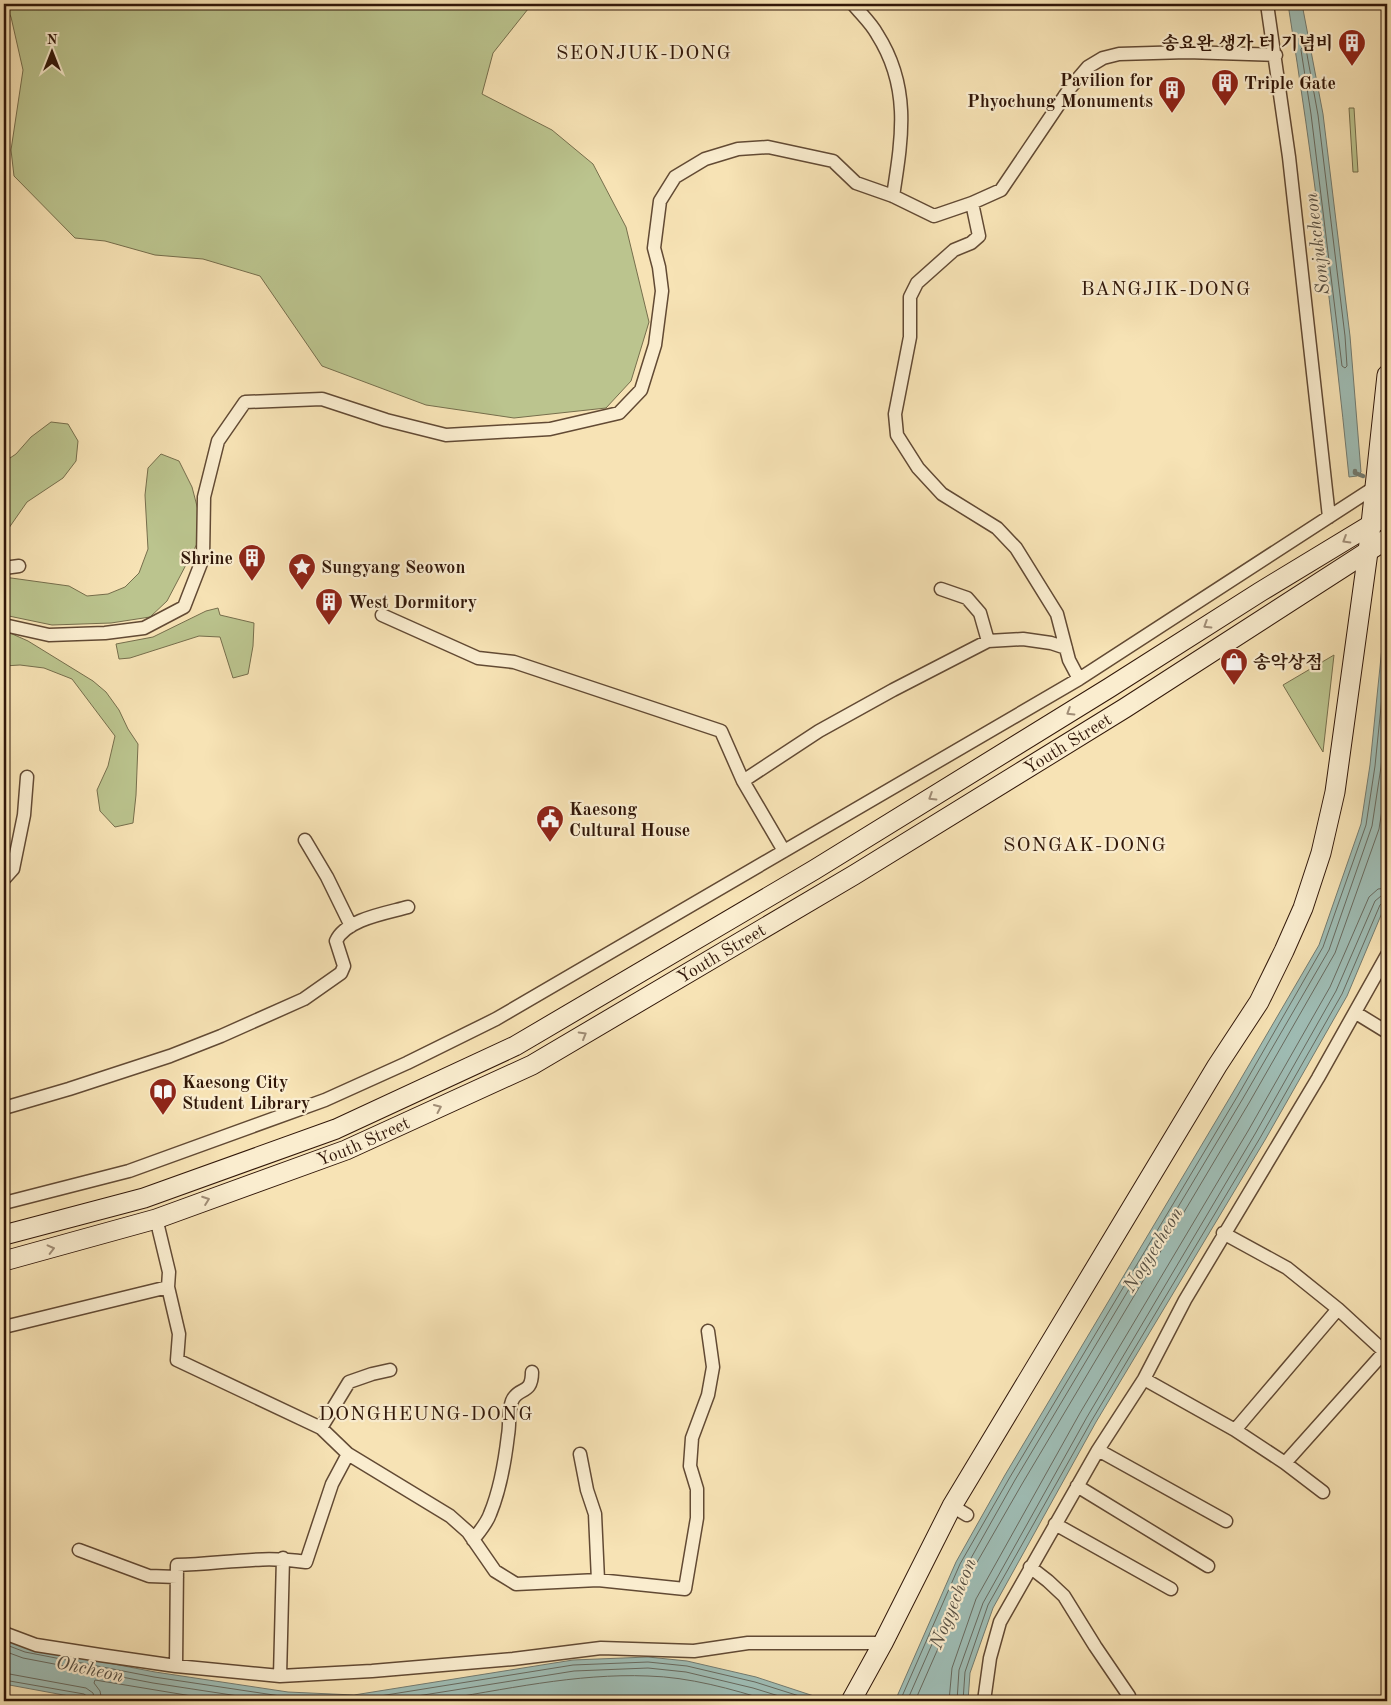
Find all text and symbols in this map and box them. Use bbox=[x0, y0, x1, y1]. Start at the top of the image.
north arrow bbox=[28, 28, 78, 78]
building icon: 송요완 생가 터 기념비 bbox=[1337, 28, 1367, 67]
text: N bbox=[47, 33, 58, 47]
place label: 송요완 생가 터 기념비 bbox=[1161, 33, 1333, 53]
district label: SEONJUK-DONG bbox=[556, 44, 732, 64]
building icon: Triple Gate bbox=[1210, 68, 1240, 107]
place label: Pavilion for Phyochung Monuments bbox=[967, 72, 1153, 111]
building icon: Pavilion for Phyochung Monuments bbox=[1157, 75, 1187, 114]
place label: Triple Gate bbox=[1244, 75, 1336, 93]
water label: Sonjukcheon bbox=[1303, 191, 1334, 296]
district label: BANGJIK-DONG bbox=[1081, 280, 1251, 300]
one-way arrow bbox=[1342, 533, 1351, 543]
building icon: Shrine bbox=[237, 543, 267, 582]
place label: Shrine bbox=[180, 550, 233, 568]
place icon: Sungyang Seowon bbox=[287, 552, 317, 591]
place label: Sungyang Seowon bbox=[321, 559, 465, 577]
building icon: West Dormitory bbox=[314, 587, 344, 626]
place label: West Dormitory bbox=[348, 594, 477, 612]
one-way arrow bbox=[1204, 619, 1213, 629]
shop icon: 송악상점 bbox=[1219, 647, 1249, 686]
place label: 송악상점 bbox=[1253, 652, 1323, 672]
one-way arrow bbox=[1066, 706, 1075, 715]
street label: Youth Street bbox=[1021, 711, 1115, 778]
one-way arrow bbox=[928, 791, 937, 801]
place label: Kaesong Cultural House bbox=[569, 801, 690, 840]
public building icon: Kaesong Cultural House bbox=[535, 804, 565, 843]
district label: SONGAK-DONG bbox=[1003, 836, 1167, 856]
street label: Youth Street bbox=[674, 921, 769, 987]
one-way arrow bbox=[578, 1032, 587, 1042]
place label: Kaesong City Student Library bbox=[182, 1074, 310, 1113]
library icon: Kaesong City Student Library bbox=[148, 1077, 178, 1116]
one-way arrow bbox=[433, 1103, 442, 1114]
street label: Youth Street bbox=[315, 1114, 413, 1170]
one-way arrow bbox=[201, 1196, 209, 1206]
water label: Nogyecheon bbox=[1120, 1205, 1188, 1297]
one-way arrow bbox=[47, 1244, 55, 1255]
district label: DONGHEUNG-DONG bbox=[318, 1405, 534, 1425]
water label: Nogyecheon bbox=[927, 1556, 981, 1653]
water label: Ohcheon bbox=[54, 1654, 125, 1687]

